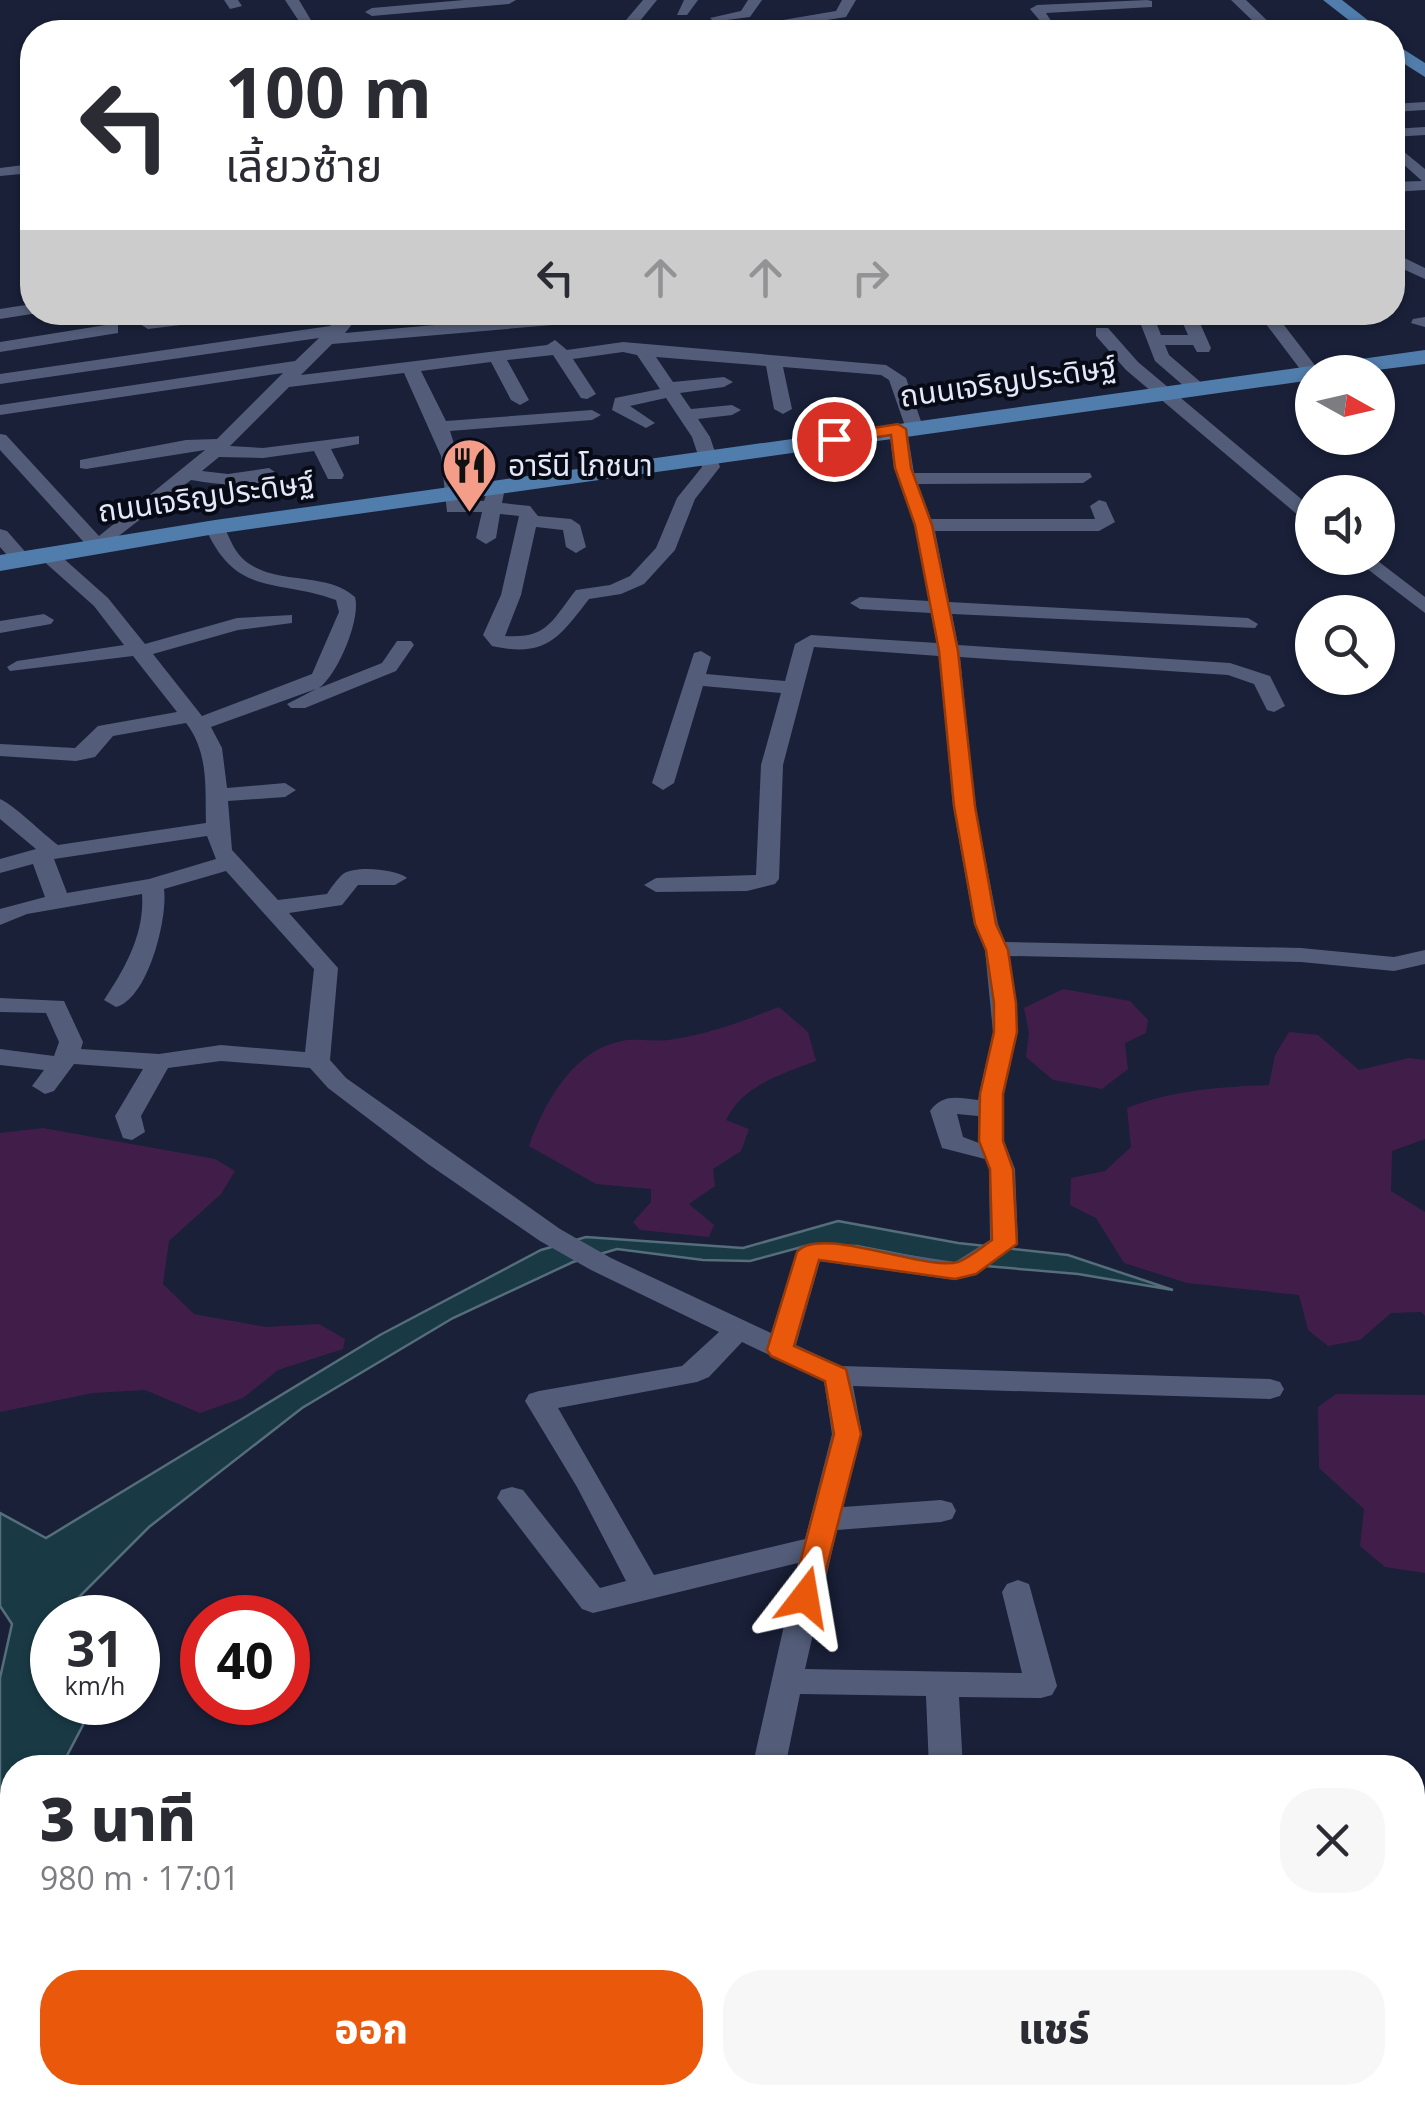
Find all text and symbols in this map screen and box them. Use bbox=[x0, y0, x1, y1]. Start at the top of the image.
text: 100 m bbox=[225, 43, 432, 139]
icon: left bbox=[60, 60, 190, 190]
text: เลี้ยวซ้าย bbox=[225, 134, 382, 195]
icon: left bbox=[528, 250, 583, 305]
icon: ahead bbox=[633, 250, 688, 305]
icon: ahead bbox=[738, 250, 793, 305]
icon: right bbox=[843, 250, 898, 305]
street label: ถนนเจริญประดิษฐ์ bbox=[897, 345, 1119, 416]
north arrow bbox=[1295, 355, 1395, 455]
map controls bbox=[1295, 355, 1395, 695]
pin bbox=[792, 397, 877, 482]
icon: arrive bbox=[807, 412, 862, 467]
restaurant icon: อารีนี โภชนา bbox=[439, 436, 499, 515]
place label: อารีนี โภชนา bbox=[508, 444, 653, 485]
street label: ถนนเจริญประดิษฐ์ bbox=[95, 460, 317, 531]
button: sound bbox=[1295, 475, 1395, 575]
button: search bbox=[1295, 595, 1395, 695]
position arrow bbox=[753, 1545, 857, 1649]
speed limit sign: 40 bbox=[180, 1595, 310, 1725]
text: 31 bbox=[66, 1614, 124, 1682]
text: km/h bbox=[65, 1668, 125, 1702]
text: 3 นาที bbox=[40, 1777, 196, 1859]
button: close bbox=[1280, 1788, 1385, 1893]
text: 980 m · 17:01 bbox=[40, 1856, 239, 1899]
button: ออก bbox=[40, 1970, 703, 2085]
button: แชร์ bbox=[723, 1970, 1385, 2085]

